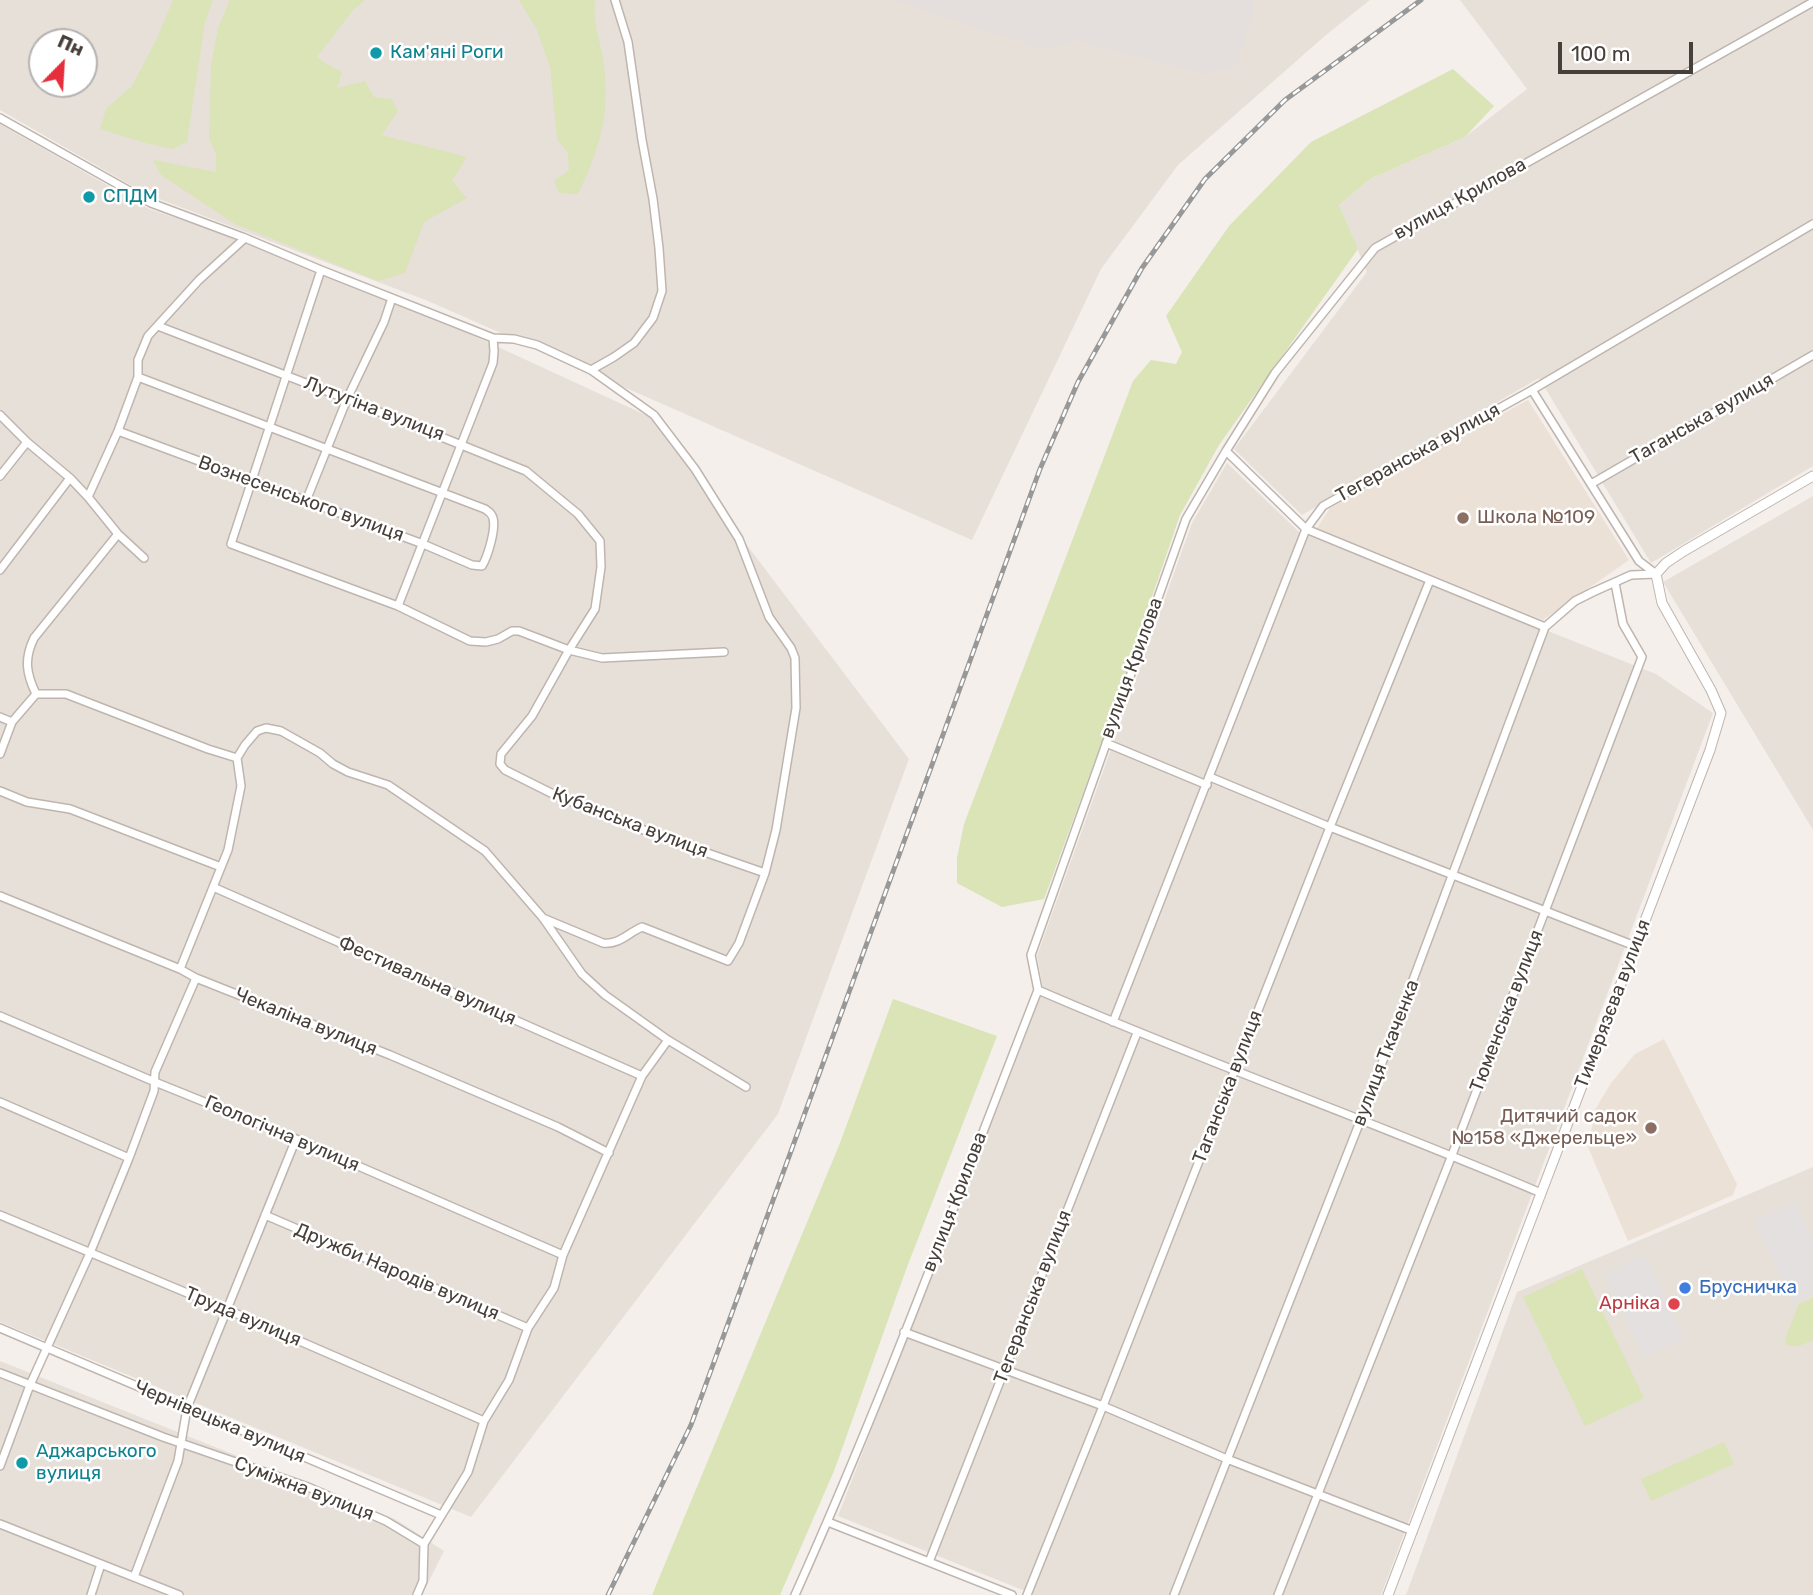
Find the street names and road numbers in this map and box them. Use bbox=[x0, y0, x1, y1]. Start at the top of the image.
street label: вулиця Крилова bbox=[1390, 153, 1530, 245]
street label: Таганська вулиця bbox=[1626, 369, 1778, 469]
street label: Лутугіна вулиця bbox=[301, 372, 447, 446]
street label: Тегеранська вулиця bbox=[1332, 398, 1504, 508]
street label: Вознесенського вулиця bbox=[195, 451, 407, 547]
street label: вулиця Крилова bbox=[1096, 595, 1168, 741]
street label: Кубанська вулиця bbox=[549, 783, 711, 863]
street label: Тимерязєва вулиця bbox=[1570, 916, 1656, 1092]
street label: Тюменська вулиця bbox=[1466, 927, 1548, 1095]
street label: Фестивальна вулиця bbox=[335, 931, 519, 1031]
street label: вулиця Ткаченка bbox=[1348, 977, 1424, 1129]
street label: Чекаліна вулиця bbox=[232, 983, 380, 1061]
street label: Таганська вулиця bbox=[1188, 1007, 1268, 1167]
street label: Геологічна вулиця bbox=[201, 1091, 363, 1177]
street label: вулиця Крилова bbox=[918, 1129, 992, 1275]
street label: Тегеранська вулиця bbox=[989, 1207, 1077, 1387]
street label: Дружби Народів вулиця bbox=[291, 1219, 503, 1325]
street label: Труда вулиця bbox=[181, 1282, 305, 1352]
street label: Чернівецька вулиця bbox=[131, 1376, 309, 1468]
street label: Суміжна вулиця bbox=[231, 1452, 377, 1526]

